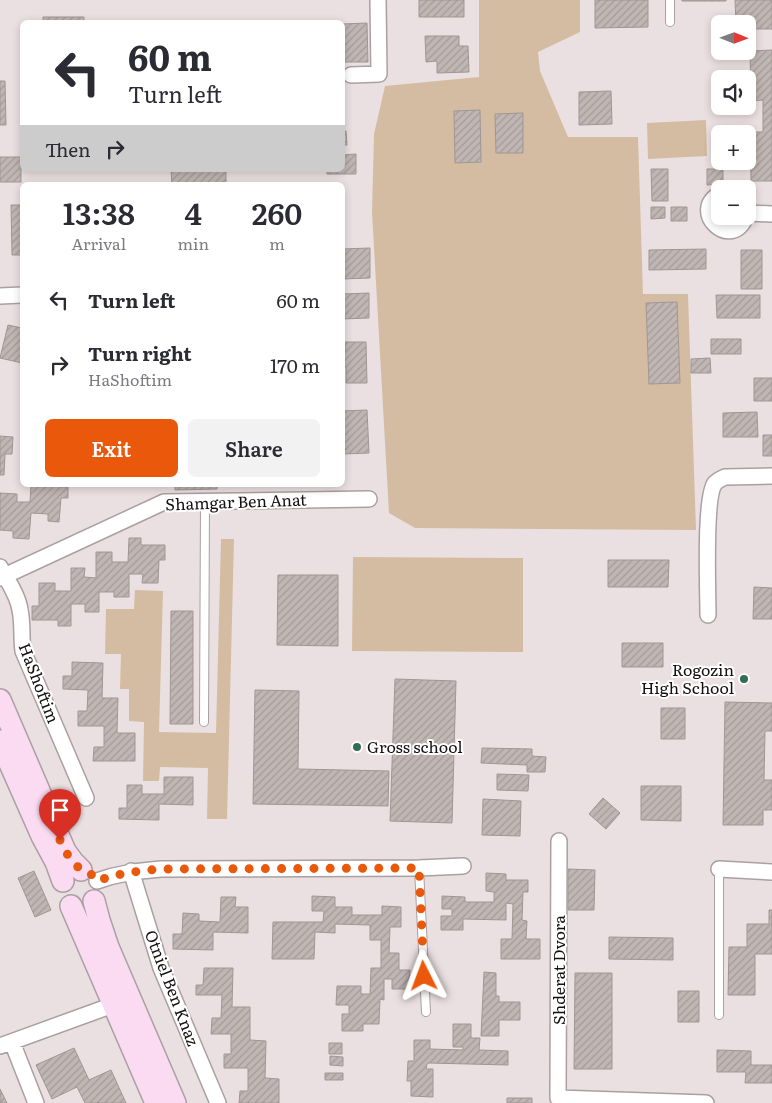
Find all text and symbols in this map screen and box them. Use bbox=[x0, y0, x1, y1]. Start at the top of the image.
north arrow bbox=[711, 15, 756, 60]
map controls bbox=[711, 15, 756, 225]
text: 60 m bbox=[128, 30, 212, 82]
icon: left bbox=[45, 40, 110, 105]
button: sound bbox=[711, 70, 756, 115]
text: Turn left bbox=[128, 77, 222, 110]
button: + bbox=[711, 125, 756, 170]
text: Then bbox=[45, 135, 91, 163]
icon: right bbox=[101, 135, 129, 163]
button: − bbox=[711, 180, 756, 225]
text: 13:38 bbox=[63, 190, 135, 234]
text: 4 bbox=[185, 190, 202, 234]
text: 260 bbox=[252, 190, 302, 234]
text: Arrival bbox=[71, 231, 126, 255]
text: min bbox=[178, 231, 209, 255]
text: m bbox=[269, 231, 285, 255]
icon: left bbox=[45, 286, 73, 314]
text: Turn left bbox=[88, 286, 175, 314]
text: 60 m bbox=[277, 286, 320, 314]
text: Turn right bbox=[88, 339, 192, 367]
icon: right bbox=[45, 351, 73, 379]
text: 170 m bbox=[270, 351, 320, 379]
text: HaShoftim bbox=[88, 367, 172, 391]
button: Exit bbox=[45, 419, 178, 477]
button: Share bbox=[188, 419, 320, 477]
street label: Shamgar Ben Anat bbox=[165, 487, 308, 515]
street label: HaShoftim bbox=[14, 639, 66, 727]
place label: Rogozin High School bbox=[641, 657, 734, 699]
marker: Rogozin High School bbox=[738, 673, 750, 685]
place label: Gross school bbox=[367, 734, 463, 758]
marker: Gross school bbox=[351, 741, 363, 753]
pin bbox=[39, 789, 81, 840]
icon: arrive bbox=[46, 796, 74, 824]
street label: Shderat Dvora bbox=[546, 915, 570, 1025]
street label: Otniel Ben Knaz bbox=[140, 926, 206, 1049]
position arrow bbox=[397, 949, 449, 1001]

